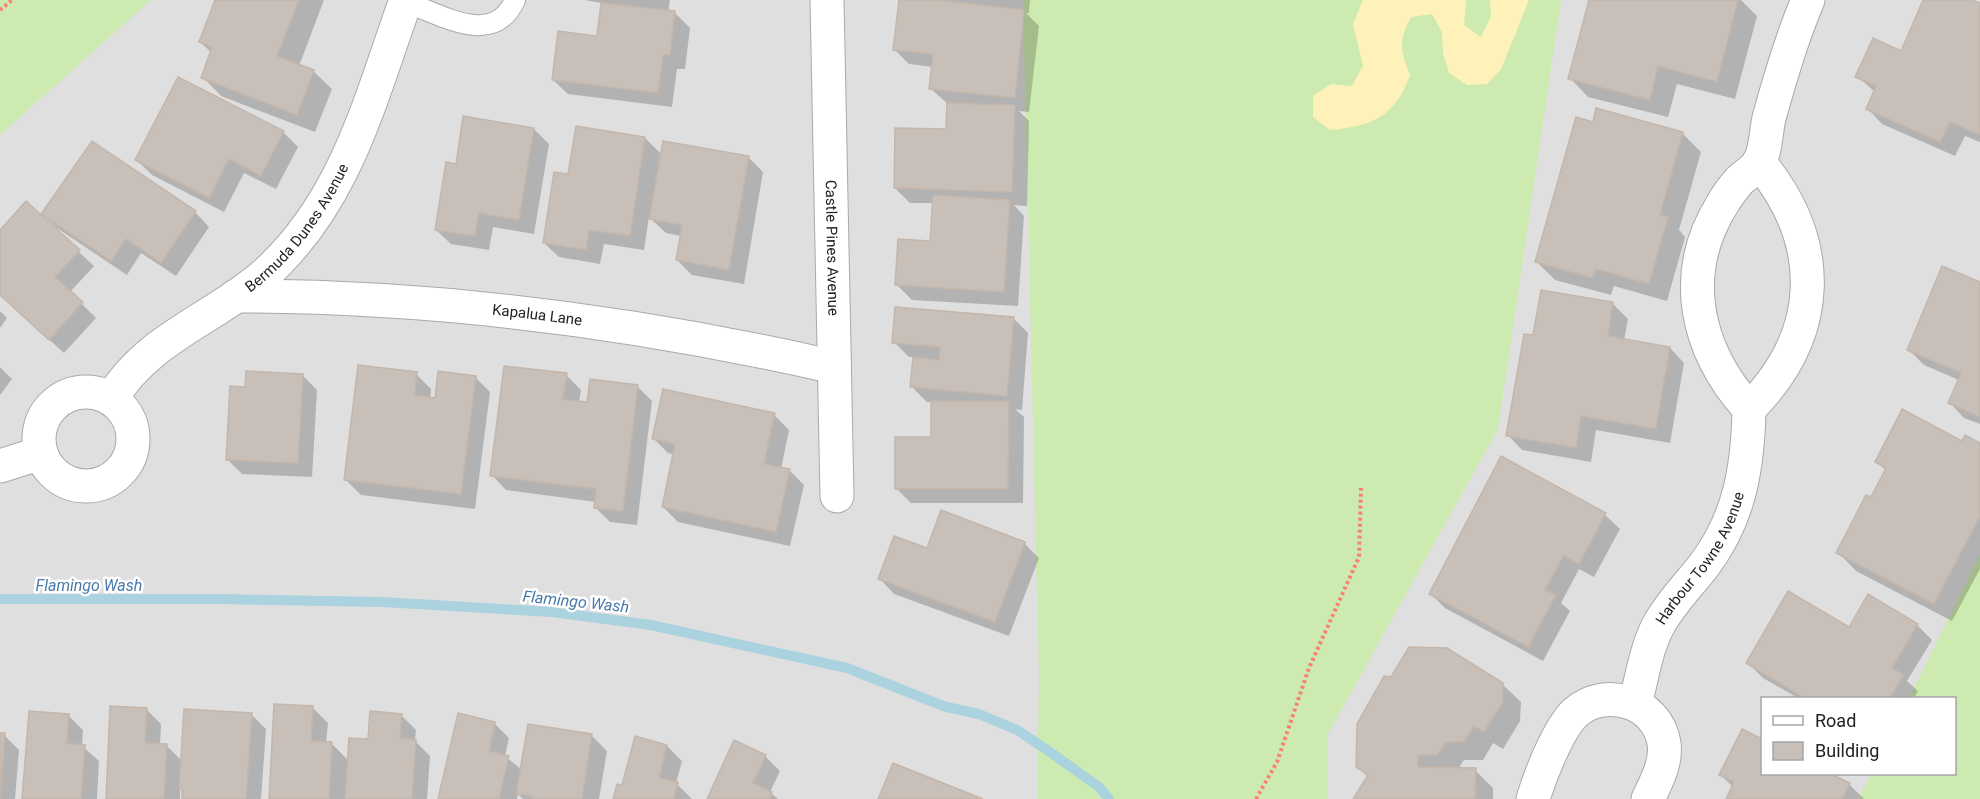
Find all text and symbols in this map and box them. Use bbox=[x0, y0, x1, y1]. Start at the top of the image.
street label: Bermuda Dunes Avenue bbox=[242, 161, 352, 296]
street label: Castle Pines Avenue bbox=[822, 180, 842, 316]
street label: Kapalua Lane bbox=[491, 301, 583, 329]
street label: Harbour Towne Avenue bbox=[1652, 490, 1748, 628]
water label: Flamingo Wash bbox=[36, 576, 142, 595]
water label: Flamingo Wash bbox=[522, 586, 630, 617]
legend bbox=[1761, 697, 1956, 775]
text: Road bbox=[1815, 710, 1856, 731]
text: Building bbox=[1815, 740, 1879, 761]

